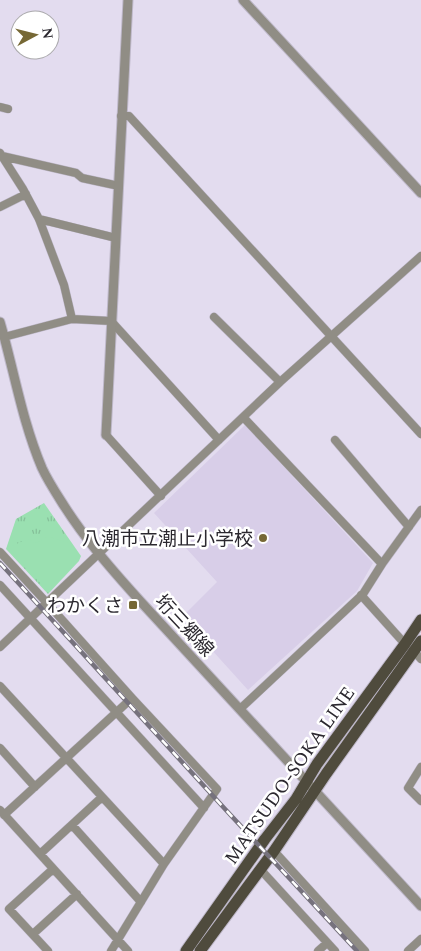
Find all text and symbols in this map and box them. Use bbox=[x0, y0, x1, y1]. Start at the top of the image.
north arrow bbox=[10, 10, 60, 60]
text: N bbox=[36, 27, 59, 40]
place label: 八潮市立潮止小学校 bbox=[82, 525, 253, 554]
marker: 八潮市立潮止小学校 bbox=[257, 532, 269, 544]
street label: 垳三郷線 bbox=[147, 588, 220, 664]
place label: わかくさ bbox=[47, 592, 123, 621]
marker: わかくさ bbox=[127, 599, 139, 611]
street label: MATSUDO-SOKA LINE bbox=[218, 681, 363, 871]

